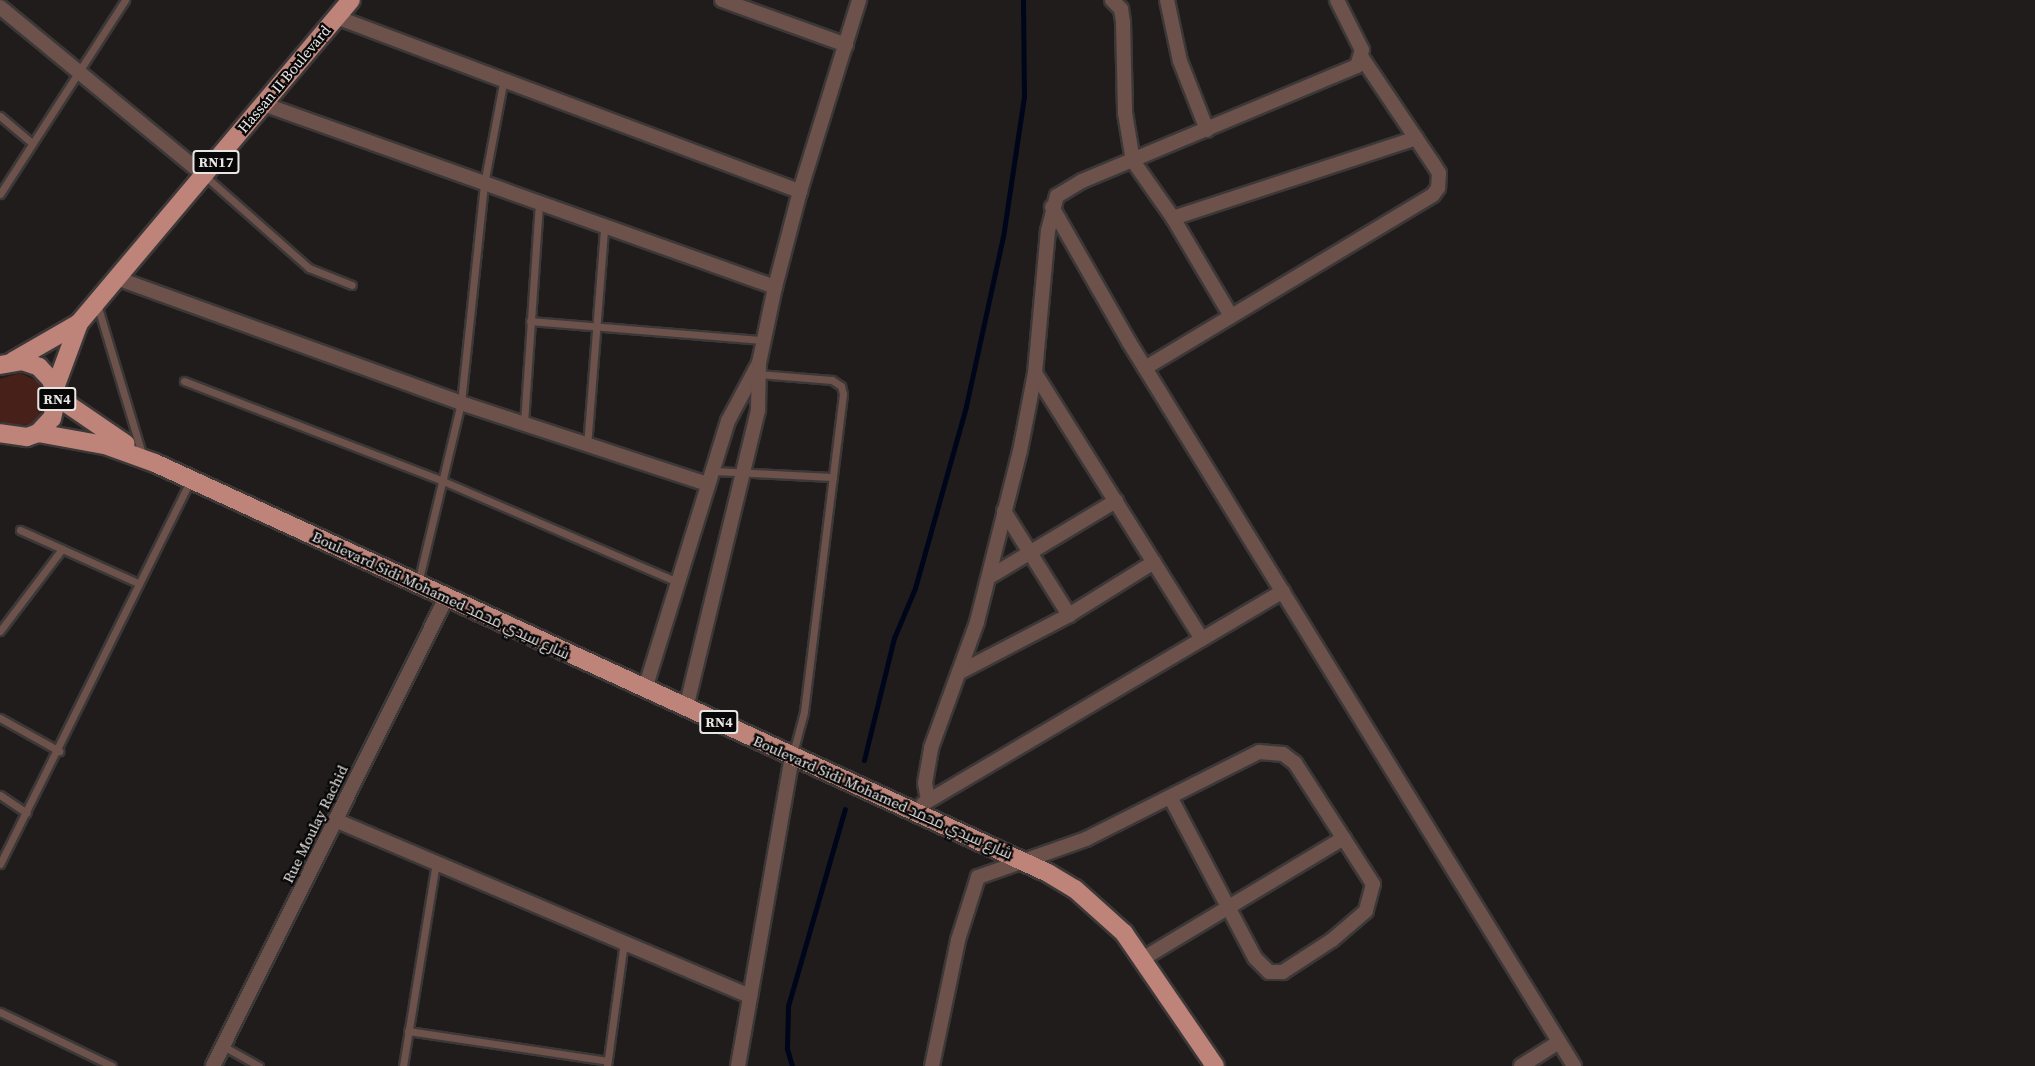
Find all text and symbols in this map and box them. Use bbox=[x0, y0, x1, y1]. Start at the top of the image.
street label: Hassan II Boulevard bbox=[234, 22, 334, 136]
road number: RN17 bbox=[192, 151, 240, 173]
road number: RN4 bbox=[36, 388, 78, 410]
street label: Boulevard Sidi Mohamed شارع سيدي محمد bbox=[309, 527, 573, 663]
road number: RN4 bbox=[698, 711, 740, 733]
street label: Boulevard Sidi Mohamed شارع سيدي محمد bbox=[750, 731, 1016, 863]
street label: Rue Moulay Rachid bbox=[279, 762, 351, 886]

